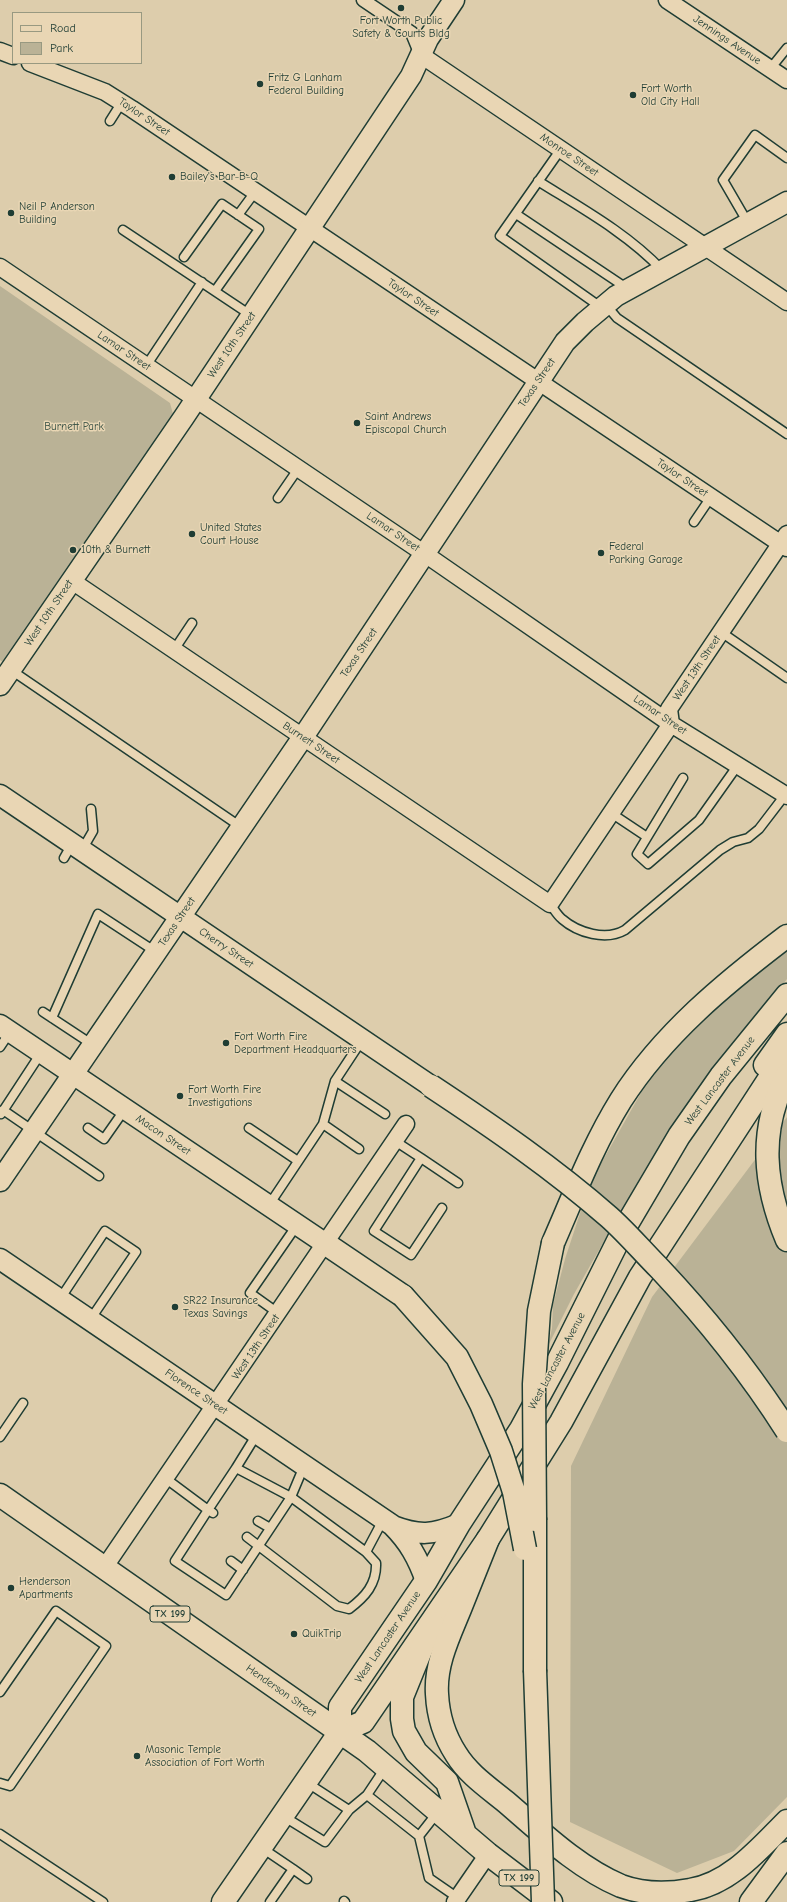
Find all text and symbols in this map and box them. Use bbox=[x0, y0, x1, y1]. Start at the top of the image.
marker: Fort Worth Public Safety & Courts Bldg bbox=[396, 3, 406, 13]
legend bbox=[12, 12, 142, 64]
street label: Jennings Avenue bbox=[691, 12, 763, 68]
place label: Fort Worth Public Safety & Courts Bldg bbox=[352, 14, 450, 40]
text: Road bbox=[50, 21, 76, 35]
text: Park bbox=[50, 41, 73, 55]
place label: Fritz G Lanham Federal Building bbox=[268, 71, 344, 97]
marker: Fritz G Lanham Federal Building bbox=[255, 79, 265, 89]
place label: Fort Worth Old City Hall bbox=[641, 82, 699, 108]
marker: Fort Worth Old City Hall bbox=[628, 90, 638, 100]
street label: Taylor Street bbox=[116, 95, 172, 139]
street label: Monroe Street bbox=[537, 131, 601, 179]
place label: Bailey's Bar-B-Q bbox=[180, 170, 258, 184]
marker: Bailey's Bar-B-Q bbox=[167, 172, 177, 182]
place label: Neil P Anderson Building bbox=[19, 200, 95, 226]
marker: Neil P Anderson Building bbox=[6, 208, 16, 218]
street label: Taylor Street bbox=[385, 276, 441, 320]
street label: West 10th Street bbox=[205, 309, 259, 381]
street label: Lamar Street bbox=[95, 328, 153, 374]
street label: Texas Street bbox=[516, 356, 558, 410]
place label: Saint Andrews Episcopal Church bbox=[365, 410, 447, 436]
marker: Saint Andrews Episcopal Church bbox=[352, 418, 362, 428]
park label: Burnett Park bbox=[44, 420, 104, 434]
street label: Taylor Street bbox=[654, 456, 710, 500]
street label: Lamar Street bbox=[364, 509, 422, 555]
place label: United States Court House bbox=[200, 521, 262, 547]
marker: United States Court House bbox=[187, 529, 197, 539]
place label: Federal Parking Garage bbox=[609, 540, 683, 566]
place label: 10th & Burnett bbox=[81, 543, 150, 557]
marker: 10th & Burnett bbox=[68, 545, 78, 555]
marker: Federal Parking Garage bbox=[596, 548, 606, 558]
street label: West 10th Street bbox=[22, 577, 76, 649]
street label: Texas Street bbox=[338, 626, 380, 680]
street label: West 13th Street bbox=[670, 633, 724, 703]
street label: Lamar Street bbox=[631, 692, 689, 738]
street label: Burnett Street bbox=[280, 719, 342, 767]
street label: Texas Street bbox=[156, 895, 198, 949]
street label: Cherry Street bbox=[196, 925, 256, 971]
place label: Fort Worth Fire Department Headquarters bbox=[234, 1030, 357, 1056]
street label: West Lancaster Avenue bbox=[682, 1034, 758, 1128]
marker: Fort Worth Fire Department Headquarters bbox=[221, 1038, 231, 1048]
place label: Fort Worth Fire Investigations bbox=[188, 1083, 261, 1109]
marker: Fort Worth Fire Investigations bbox=[175, 1091, 185, 1101]
street label: Macon Street bbox=[133, 1112, 193, 1158]
place label: SR22 Insurance Texas Savings bbox=[183, 1294, 258, 1320]
marker: SR22 Insurance Texas Savings bbox=[170, 1302, 180, 1312]
street label: West Lancaster Avenue bbox=[526, 1310, 588, 1412]
street label: West 13th Street bbox=[229, 1312, 283, 1382]
street label: Florence Street bbox=[162, 1366, 230, 1418]
place label: Henderson Apartments bbox=[19, 1575, 73, 1601]
marker: Henderson Apartments bbox=[6, 1583, 16, 1593]
street label: West Lancaster Avenue bbox=[352, 1588, 424, 1686]
road number: TX 199 bbox=[150, 1606, 190, 1622]
place label: QuikTrip bbox=[302, 1627, 342, 1641]
marker: QuikTrip bbox=[289, 1629, 299, 1639]
street label: Henderson Street bbox=[243, 1662, 319, 1720]
place label: Masonic Temple Association of Fort Worth bbox=[145, 1743, 265, 1769]
marker: Masonic Temple Association of Fort Worth bbox=[132, 1751, 142, 1761]
road number: TX 199 bbox=[499, 1870, 539, 1886]

